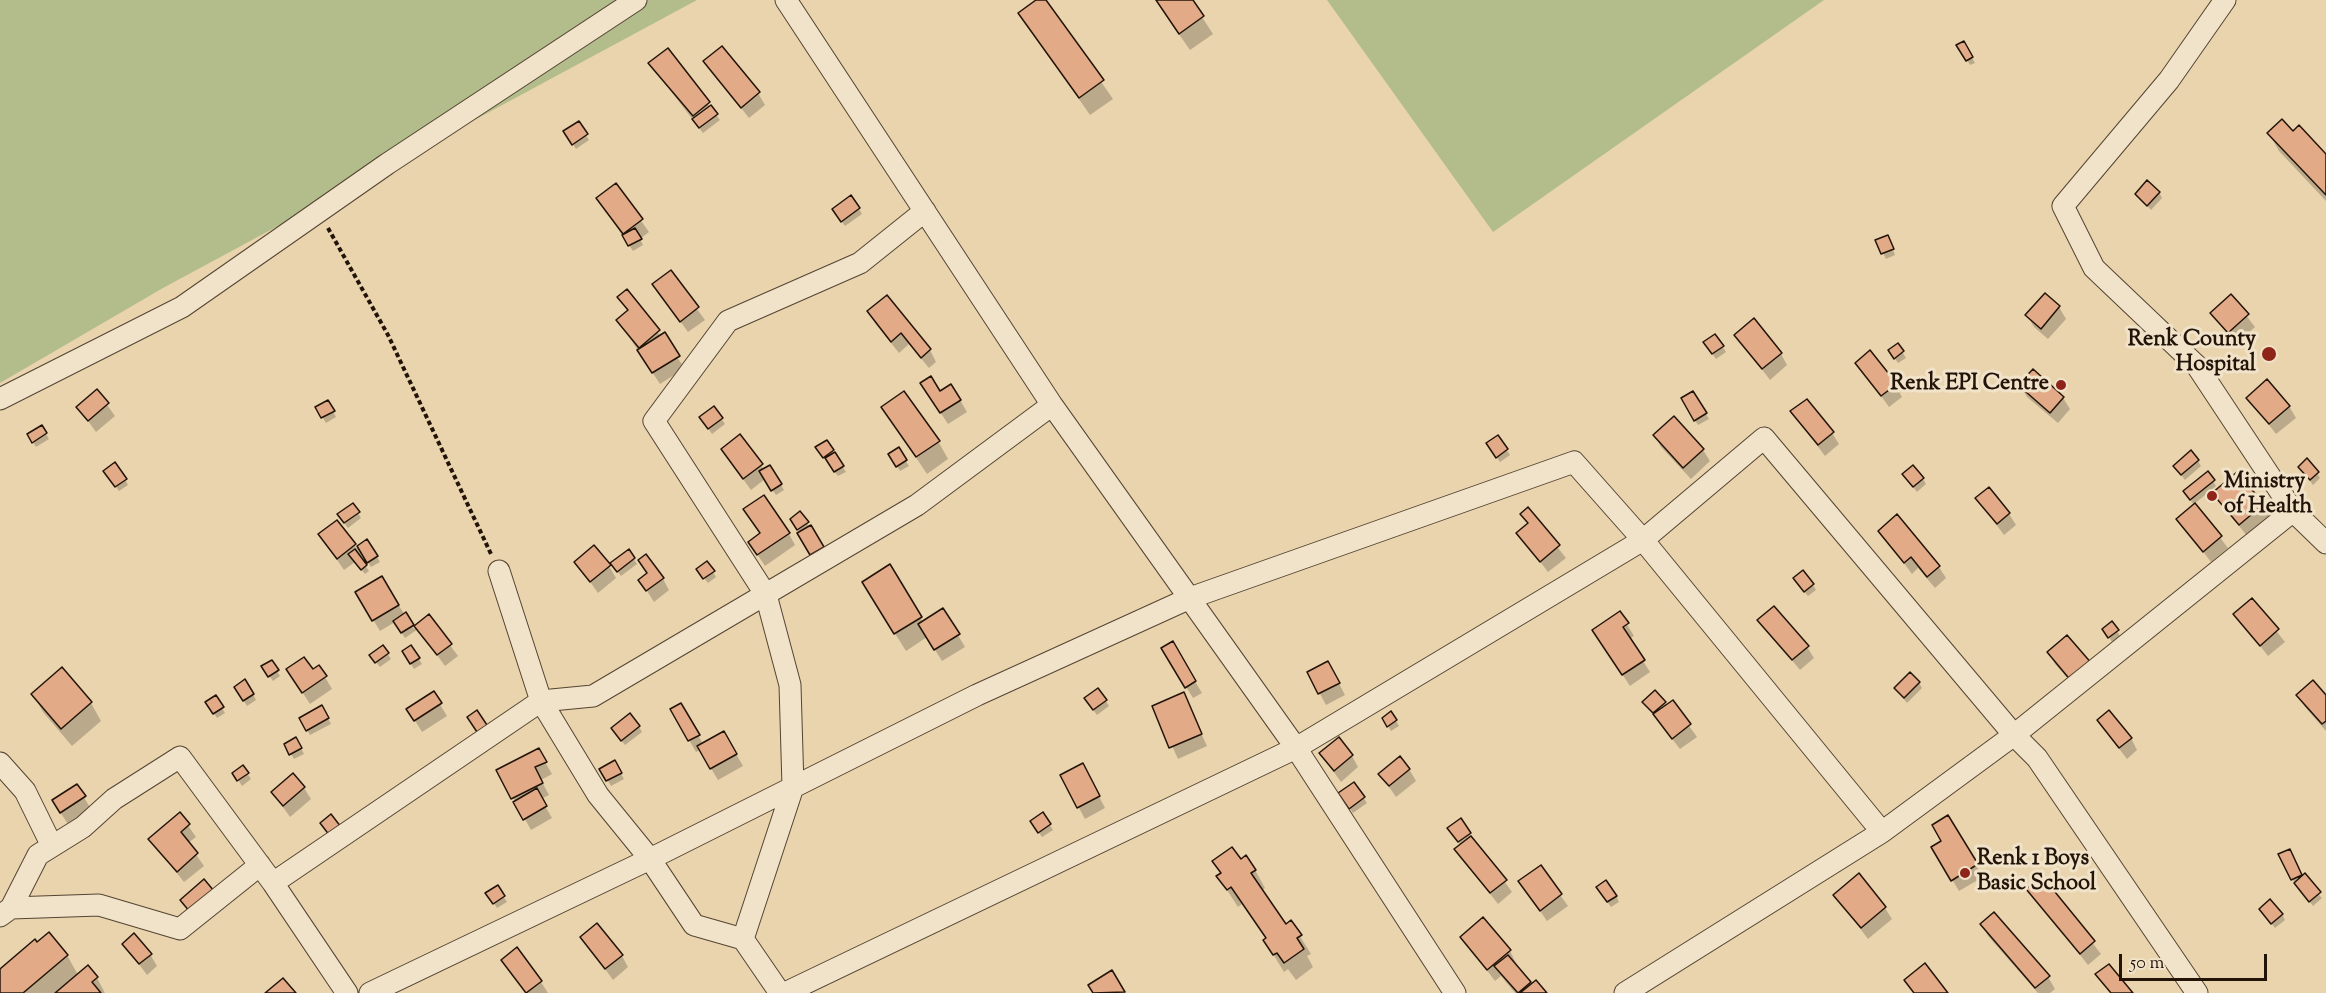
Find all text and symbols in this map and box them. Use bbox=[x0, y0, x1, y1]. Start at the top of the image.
place label: Renk County Hospital bbox=[2128, 328, 2256, 380]
marker: Renk County Hospital bbox=[2260, 345, 2278, 363]
place label: Renk EPI Centre bbox=[1890, 372, 2049, 398]
marker: Renk EPI Centre bbox=[2054, 378, 2068, 392]
place label: Ministry of Health bbox=[2224, 470, 2312, 522]
marker: Ministry of Health bbox=[2205, 489, 2219, 503]
place label: Renk 1 Boys Basic School bbox=[1977, 847, 2096, 898]
marker: Renk 1 Boys Basic School bbox=[1958, 866, 1972, 880]
scale bar bbox=[2122, 942, 2270, 980]
text: 50 m bbox=[2130, 951, 2164, 977]

